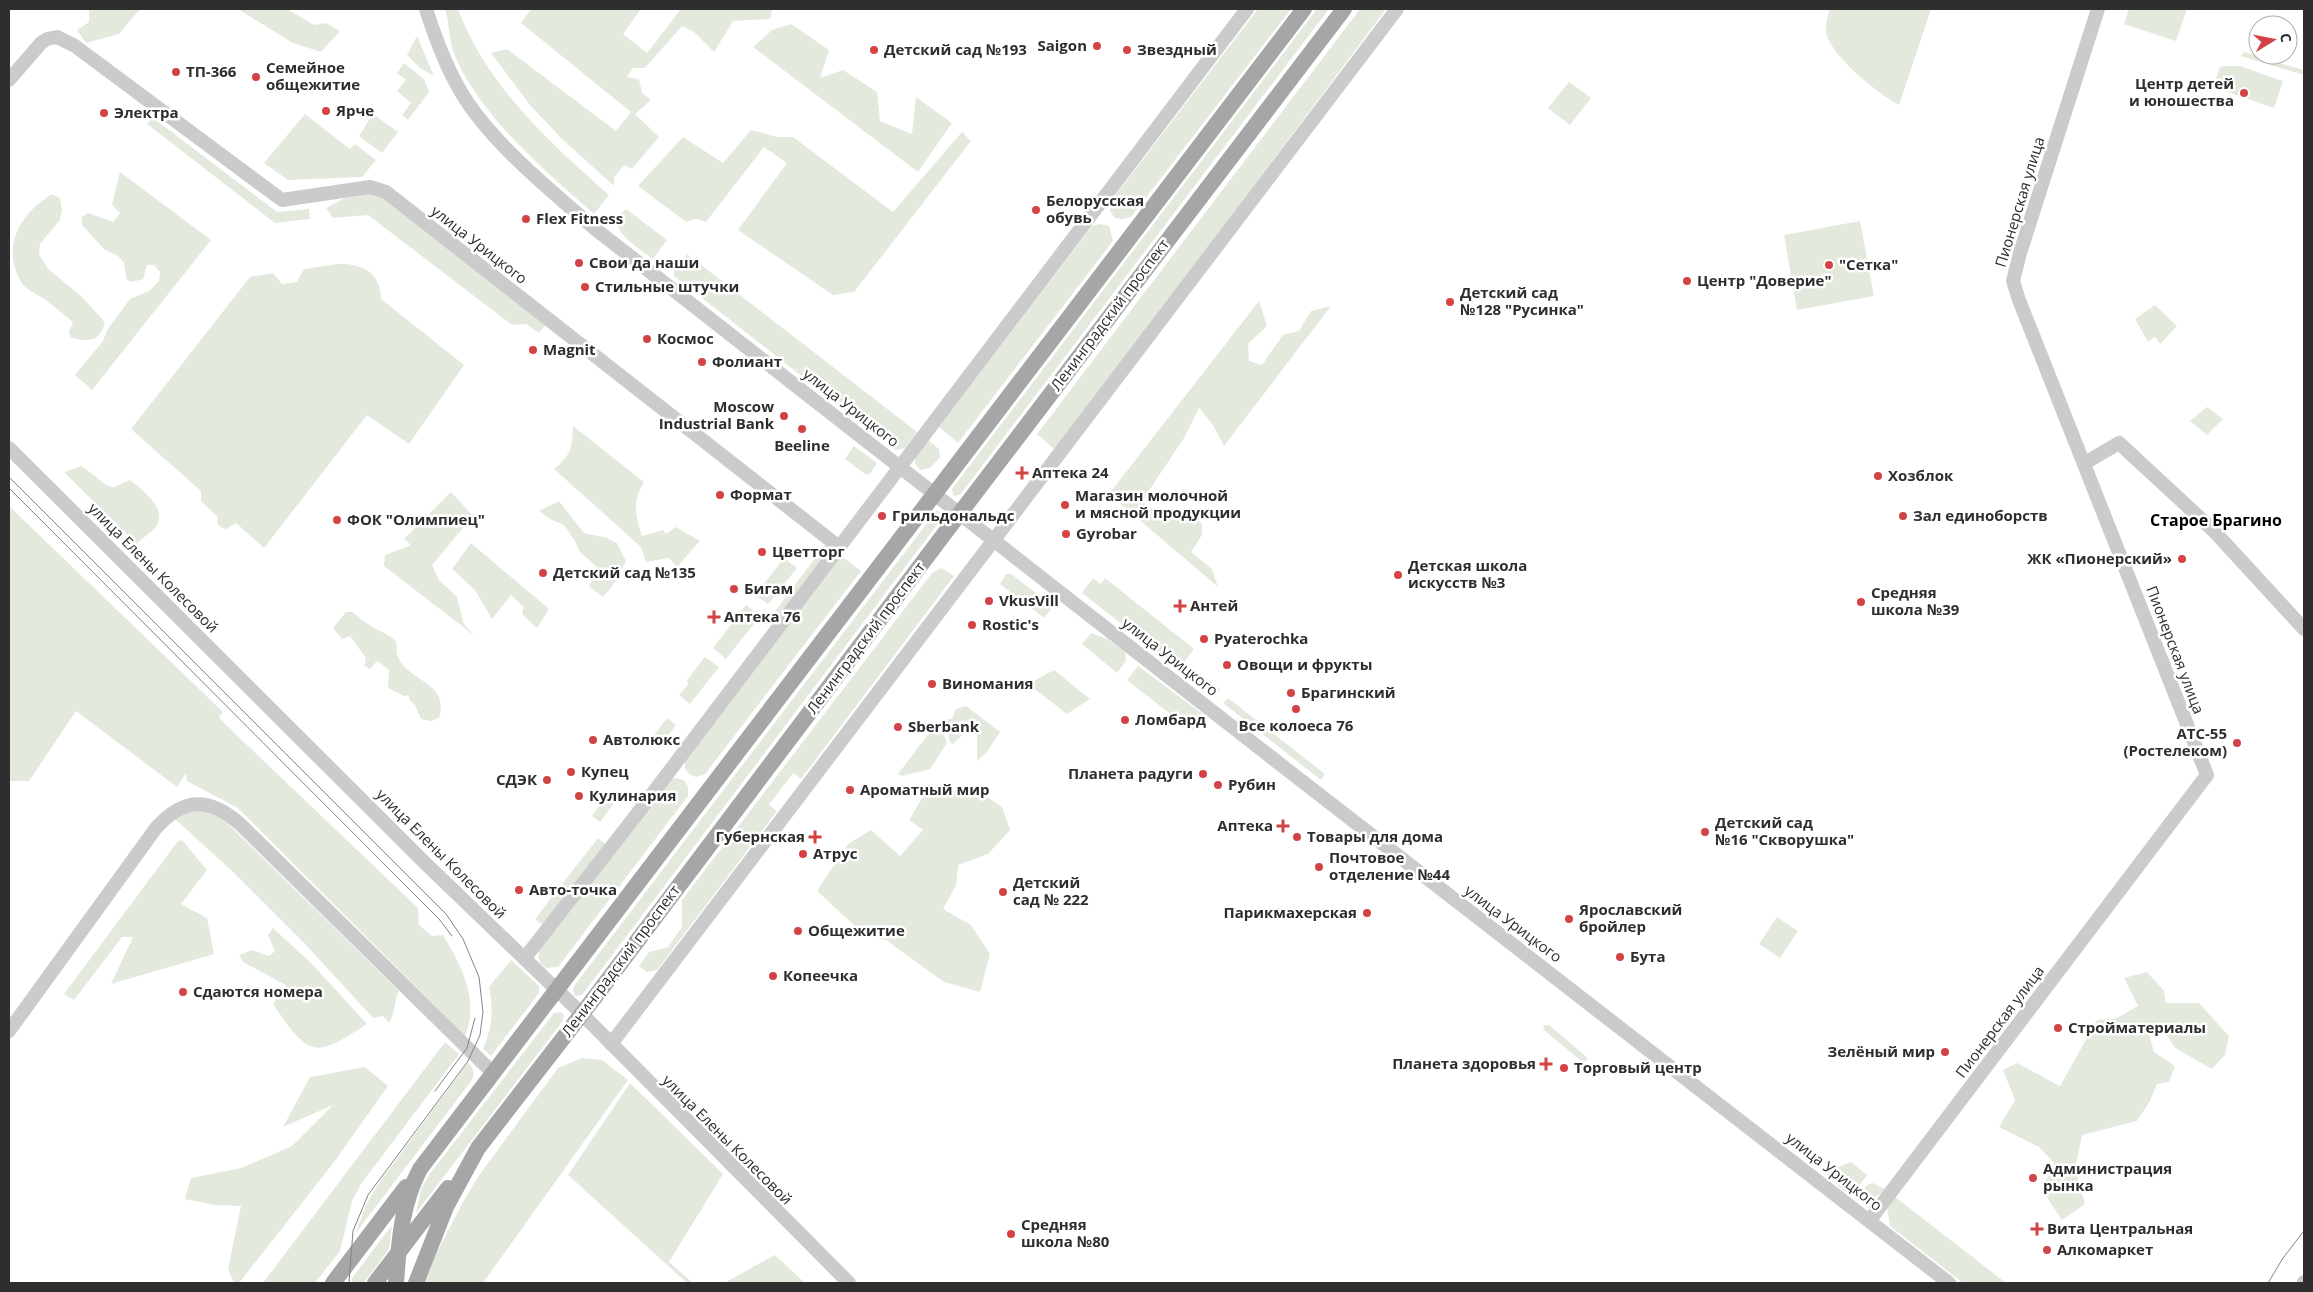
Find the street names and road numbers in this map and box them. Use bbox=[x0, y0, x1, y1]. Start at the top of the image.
street label: Пионерская улица bbox=[1990, 134, 2048, 269]
street label: улица Урицкого bbox=[427, 200, 532, 288]
street label: Ленинградский проспект bbox=[1045, 234, 1173, 394]
street label: улица Урицкого bbox=[799, 363, 904, 451]
street label: улица Елены Колесовой bbox=[84, 498, 223, 637]
street label: Ленинградский проспект bbox=[801, 557, 929, 717]
street label: Пионерская улица bbox=[2142, 583, 2210, 716]
street label: улица Урицкого bbox=[1118, 612, 1223, 700]
street label: улица Елены Колесовой bbox=[372, 784, 511, 923]
street label: Ленинградский проспект bbox=[556, 880, 684, 1040]
street label: улица Урицкого bbox=[1461, 880, 1566, 966]
street label: Пионерская улица bbox=[1950, 961, 2048, 1081]
street label: улица Елены Колесовой bbox=[658, 1070, 797, 1209]
street label: улица Урицкого bbox=[1782, 1127, 1887, 1215]

